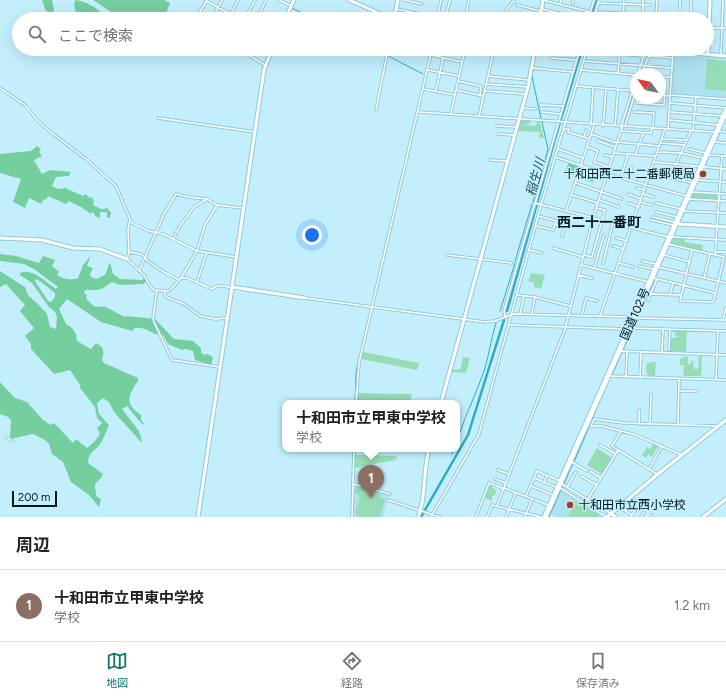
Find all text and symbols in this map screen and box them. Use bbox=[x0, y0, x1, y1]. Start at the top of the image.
search box bbox=[12, 12, 714, 56]
icon: search bbox=[26, 23, 48, 45]
text: ここで検索 bbox=[58, 27, 133, 45]
north arrow bbox=[630, 68, 666, 104]
water label: 稲生川 bbox=[523, 154, 549, 198]
place label: 十和田西二十二番郵便局 bbox=[563, 167, 695, 181]
marker: 十和田西二十二番郵便局 bbox=[698, 169, 708, 179]
district label: 西二十一番町 bbox=[557, 214, 641, 231]
your location bbox=[302, 225, 322, 245]
street label: 国道102号 bbox=[617, 286, 653, 342]
popup bbox=[282, 400, 460, 452]
text: 十和田市立甲東中学校 bbox=[296, 409, 446, 427]
text: 学校 bbox=[296, 430, 322, 445]
pin: 1 bbox=[358, 465, 384, 498]
scale bar bbox=[12, 489, 57, 508]
text: 200 m bbox=[18, 491, 50, 504]
place label: 十和田市立西小学校 bbox=[578, 498, 686, 512]
marker: 十和田市立西小学校 bbox=[565, 500, 575, 510]
text: 周辺 bbox=[16, 535, 50, 555]
text: 十和田市立甲東中学校 bbox=[54, 589, 204, 607]
text: 1 bbox=[26, 598, 32, 613]
text: 1.2 km bbox=[674, 598, 710, 613]
text: 学校 bbox=[54, 610, 80, 625]
tab: 地図 bbox=[106, 650, 128, 690]
tab: 経路 bbox=[341, 650, 363, 690]
tab: 保存済み bbox=[576, 650, 620, 690]

